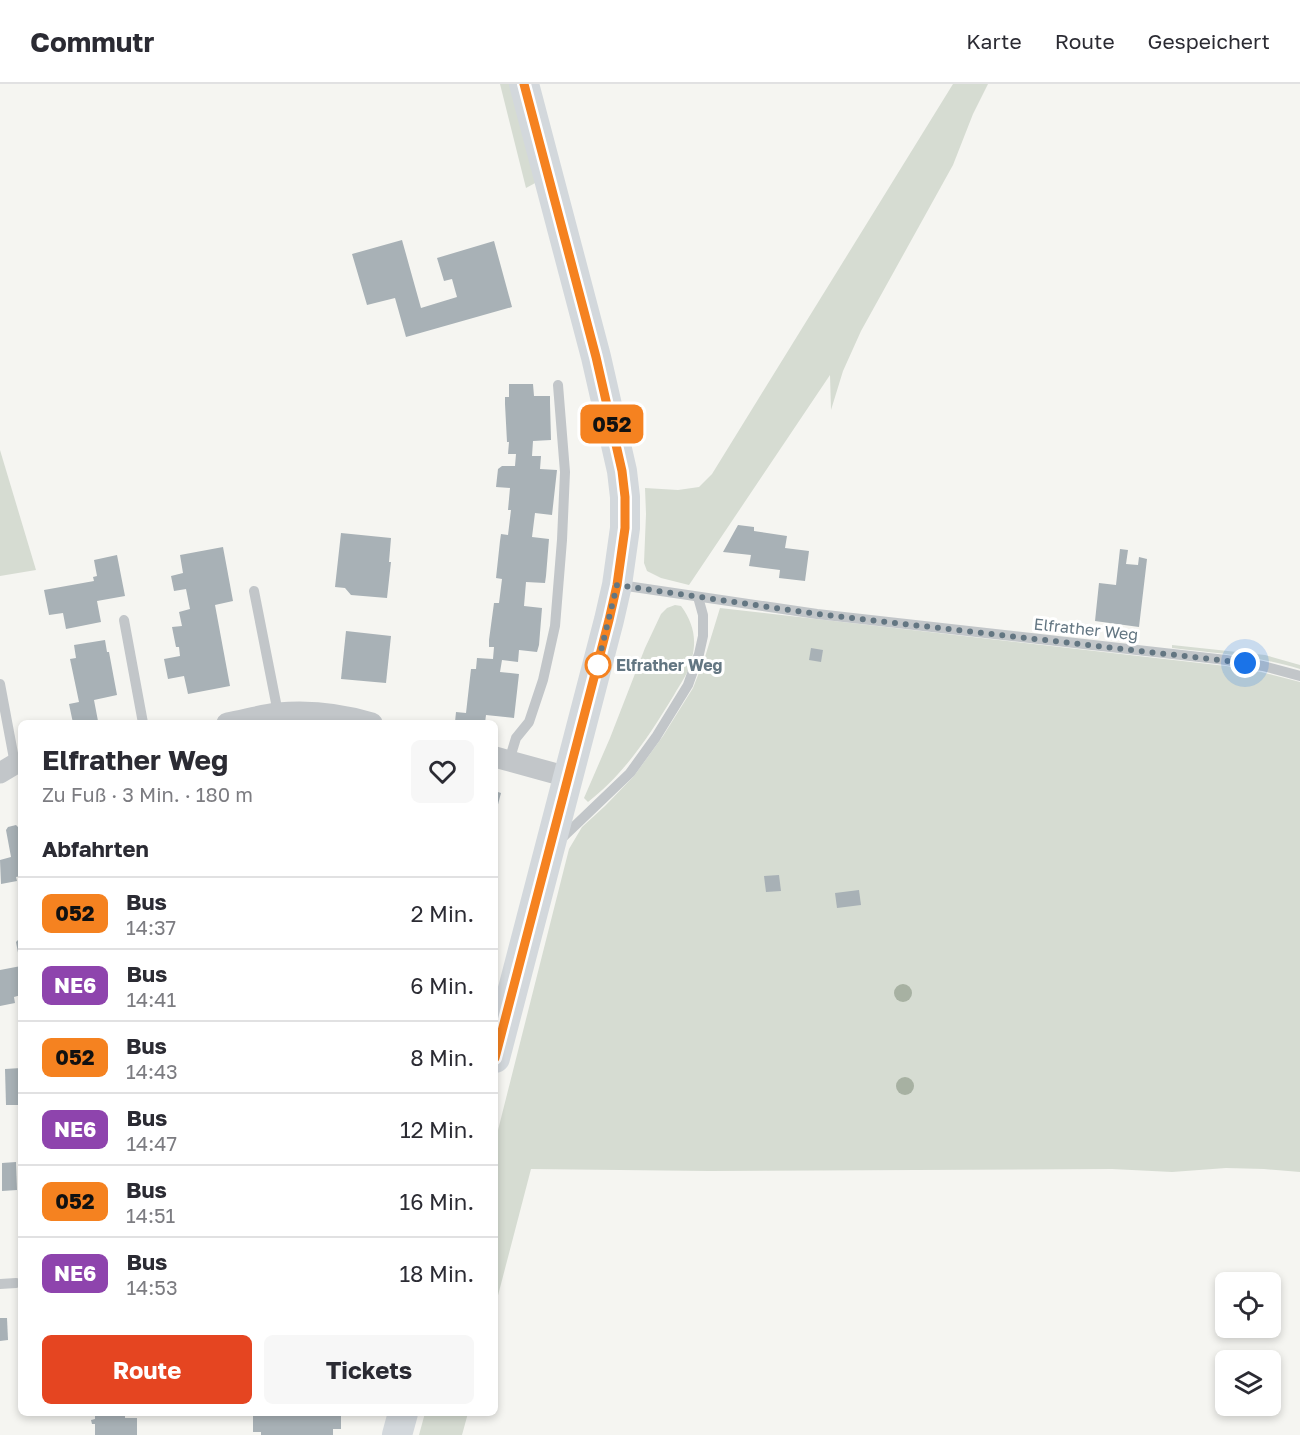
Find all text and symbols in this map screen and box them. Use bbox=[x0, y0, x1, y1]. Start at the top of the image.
text: Commutr bbox=[30, 25, 154, 58]
text: Karte bbox=[966, 28, 1022, 54]
text: Route bbox=[1055, 28, 1115, 54]
text: Gespeichert bbox=[1148, 28, 1270, 54]
line badge: 052 bbox=[578, 404, 646, 444]
text: 052 bbox=[592, 411, 632, 437]
street label: Elfrather Weg bbox=[1033, 614, 1139, 644]
your location bbox=[1230, 648, 1260, 678]
marker: Elfrather Weg bbox=[585, 652, 611, 678]
place label: Elfrather Weg bbox=[616, 655, 723, 675]
button: heart bbox=[411, 740, 474, 803]
text: Elfrather Weg bbox=[42, 743, 228, 776]
text: Zu Fuß · 3 Min. · 180 m bbox=[42, 782, 253, 806]
text: Abfahrten bbox=[42, 835, 149, 862]
text: Bus bbox=[126, 888, 167, 915]
text: 052 bbox=[55, 900, 95, 926]
text: 2 Min. bbox=[411, 900, 474, 927]
text: 14:37 bbox=[126, 915, 176, 939]
text: Bus bbox=[126, 960, 167, 987]
text: NE6 bbox=[54, 972, 96, 998]
text: 6 Min. bbox=[410, 972, 474, 999]
text: 14:41 bbox=[126, 987, 176, 1011]
text: Bus bbox=[126, 1032, 167, 1059]
text: 052 bbox=[55, 1044, 95, 1070]
text: 8 Min. bbox=[410, 1044, 474, 1071]
text: 14:43 bbox=[126, 1059, 178, 1083]
text: Bus bbox=[126, 1104, 167, 1131]
text: NE6 bbox=[54, 1116, 96, 1142]
text: 12 Min. bbox=[400, 1116, 474, 1143]
text: 14:47 bbox=[126, 1131, 177, 1155]
text: Bus bbox=[126, 1176, 167, 1203]
text: 052 bbox=[55, 1188, 95, 1214]
text: 16 Min. bbox=[400, 1188, 474, 1215]
text: 14:51 bbox=[126, 1203, 175, 1227]
text: Bus bbox=[126, 1248, 167, 1275]
text: NE6 bbox=[54, 1260, 96, 1286]
text: 18 Min. bbox=[399, 1260, 474, 1287]
map controls bbox=[1215, 1272, 1281, 1416]
button: locate bbox=[1215, 1272, 1281, 1338]
text: 14:53 bbox=[126, 1275, 178, 1299]
button: Route bbox=[42, 1335, 252, 1404]
button: Tickets bbox=[264, 1335, 474, 1404]
button: layers bbox=[1215, 1350, 1281, 1416]

